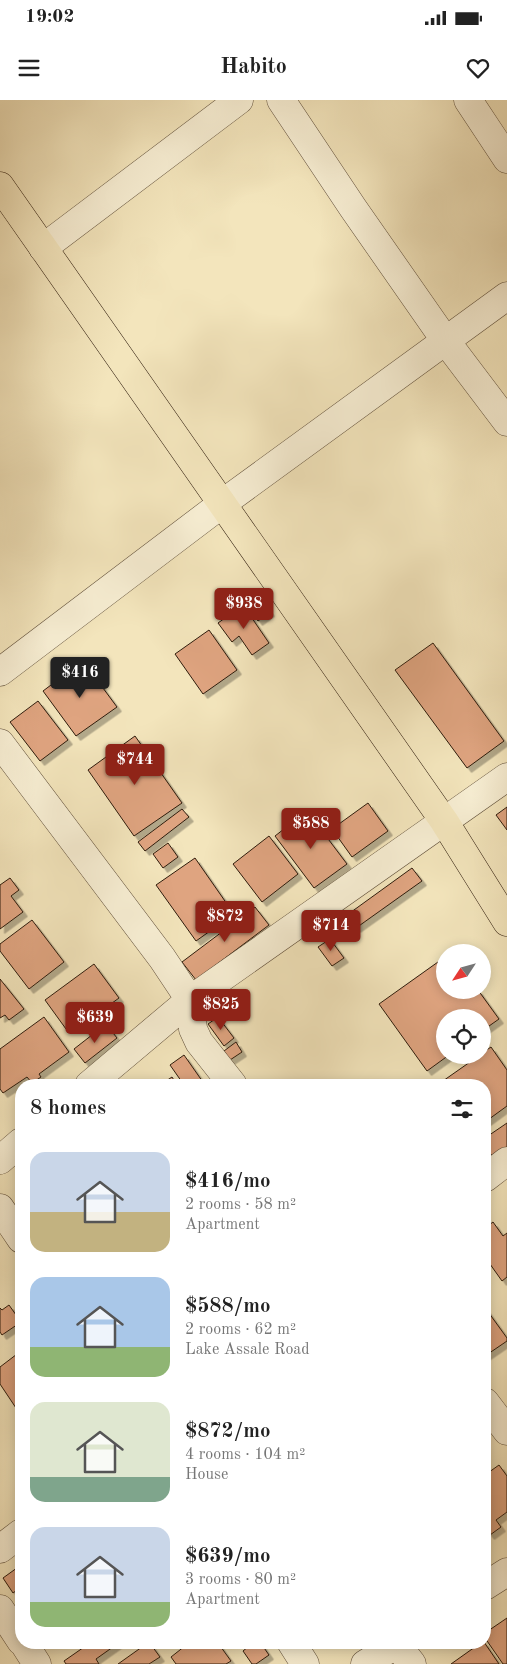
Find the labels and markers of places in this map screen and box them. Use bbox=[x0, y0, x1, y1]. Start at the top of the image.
pin: $938 bbox=[214, 588, 274, 630]
pin: $416 bbox=[50, 656, 110, 699]
pin: $744 bbox=[105, 744, 165, 786]
pin: $588 bbox=[281, 808, 341, 850]
pin: $872 bbox=[195, 900, 255, 943]
pin: $714 bbox=[301, 910, 361, 952]
pin: $825 bbox=[191, 988, 251, 1031]
pin: $639 bbox=[65, 1002, 125, 1044]

